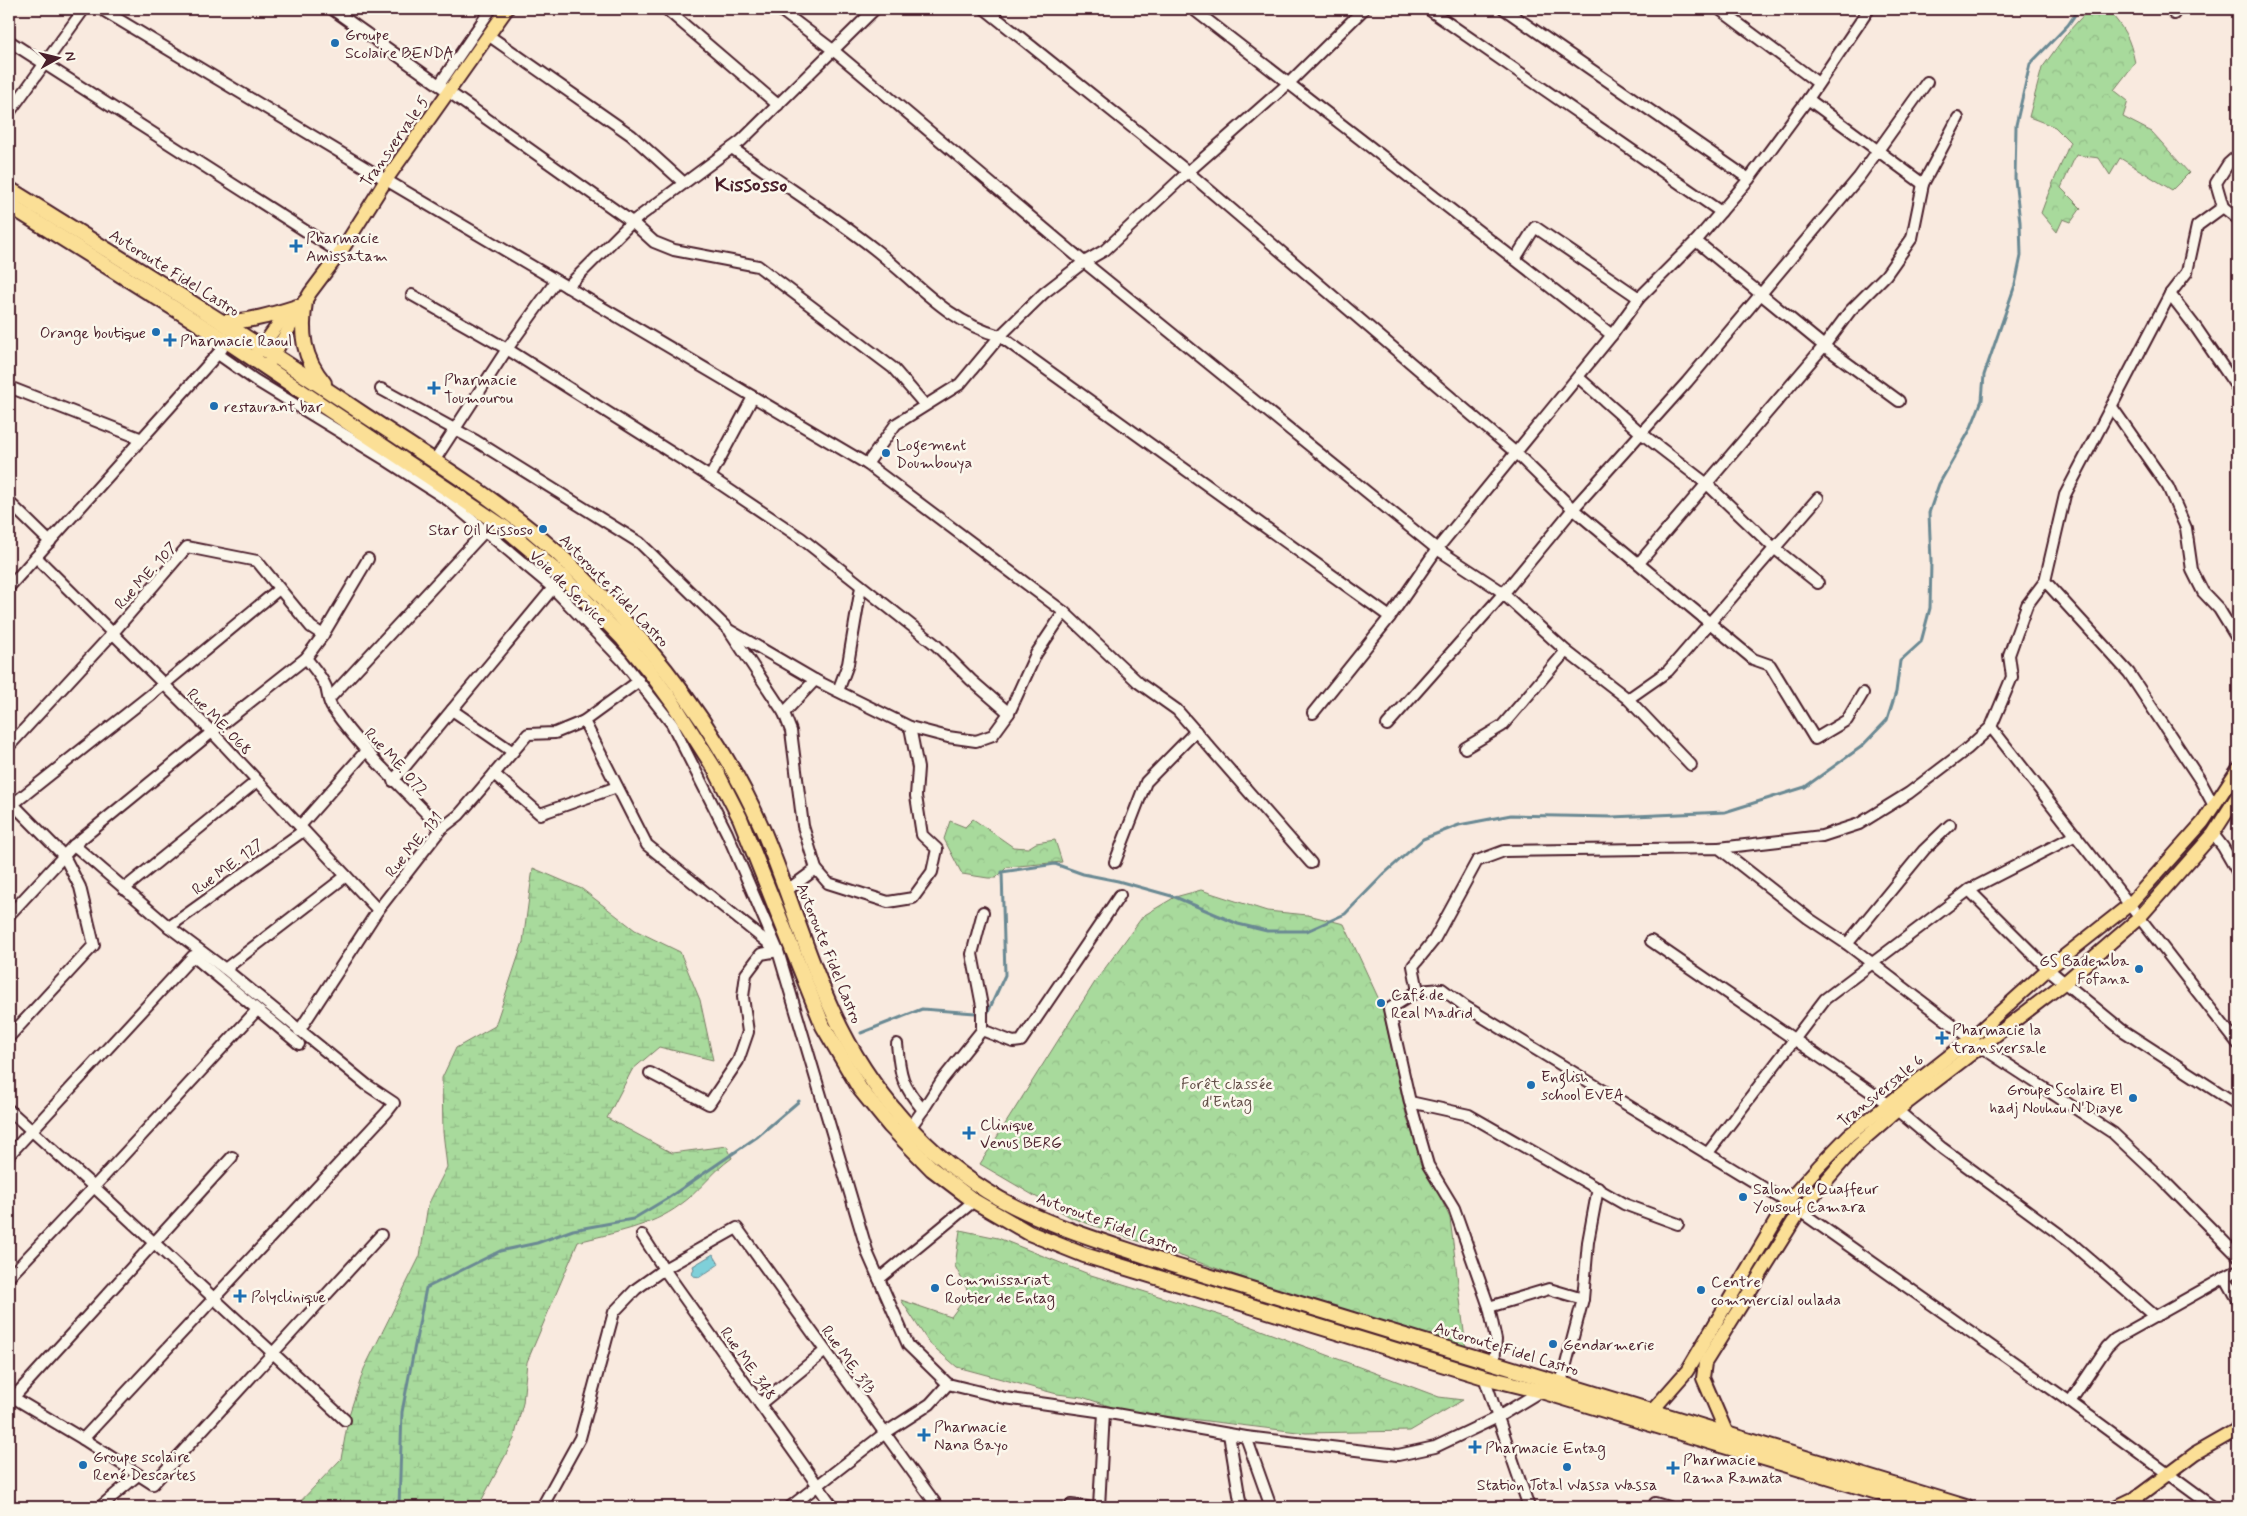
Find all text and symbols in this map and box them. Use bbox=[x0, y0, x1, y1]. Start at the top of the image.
place label: Groupe Scolaire BENDA bbox=[345, 25, 454, 64]
north arrow bbox=[32, 32, 82, 82]
marker: Groupe Scolaire BENDA bbox=[329, 37, 341, 49]
text: N bbox=[60, 50, 79, 62]
street label: Transvervale 5 bbox=[356, 92, 434, 192]
district label: Kissosso bbox=[715, 171, 787, 199]
street label: Autoroute Fidel Castro bbox=[105, 225, 243, 322]
place label: Pharmacie Amissatam bbox=[306, 228, 388, 267]
marker: Pharmacie Amissatam bbox=[290, 240, 302, 252]
place label: Orange boutique bbox=[40, 323, 146, 345]
marker: Orange boutique bbox=[150, 326, 162, 338]
place label: Pharmacie Raoul bbox=[180, 331, 292, 352]
marker: Pharmacie Raoul bbox=[164, 334, 176, 346]
place label: Pharmacie Toumourou bbox=[444, 370, 517, 409]
marker: Pharmacie Toumourou bbox=[428, 382, 440, 394]
place label: restaurant bar bbox=[224, 397, 323, 418]
marker: restaurant bar bbox=[208, 400, 220, 412]
place label: Logement Doumbouya bbox=[896, 435, 972, 474]
marker: Logement Doumbouya bbox=[880, 447, 892, 459]
place label: Star Oil Kissoso bbox=[428, 520, 533, 541]
marker: Star Oil Kissoso bbox=[537, 523, 549, 535]
street label: Autoroute Fidel Castro bbox=[554, 530, 674, 652]
street label: Rue ME. 107 bbox=[110, 538, 182, 614]
street label: Voie de Service bbox=[524, 545, 612, 631]
street label: Rue ME. 068 bbox=[182, 684, 256, 760]
street label: Rue ME. 072 bbox=[359, 724, 433, 801]
street label: Rue ME. 131 bbox=[381, 808, 448, 882]
street label: Rue ME. 127 bbox=[188, 834, 268, 900]
street label: Autoroute Fidel Castro bbox=[791, 880, 866, 1027]
place label: GS Bademba Fofana bbox=[2039, 951, 2129, 990]
marker: GS Bademba Fofana bbox=[2133, 963, 2145, 975]
place label: Café de Real Madrid bbox=[1391, 985, 1473, 1024]
marker: Café de Real Madrid bbox=[1375, 997, 1387, 1009]
place label: Pharmacie la transversale bbox=[1951, 1020, 2047, 1059]
marker: Pharmacie la transversale bbox=[1936, 1032, 1948, 1044]
street label: Transversale 6 bbox=[1834, 1050, 1928, 1132]
place label: English school EVEA bbox=[1541, 1067, 1624, 1106]
park label: Forêt classée d'Entag bbox=[1181, 1074, 1273, 1114]
marker: English school EVEA bbox=[1525, 1079, 1537, 1091]
place label: Groupe Scolaire El hadj Nouhou N'Diaye bbox=[1989, 1080, 2123, 1119]
marker: Groupe Scolaire El hadj Nouhou N'Diaye bbox=[2127, 1092, 2139, 1104]
place label: Clinique Venus BERG bbox=[980, 1115, 1062, 1154]
marker: Clinique Venus BERG bbox=[962, 1126, 976, 1140]
place label: Salon de Quaffeur Yousouf Camara bbox=[1753, 1179, 1879, 1218]
street label: Autoroute Fidel Castro bbox=[1033, 1188, 1182, 1259]
marker: Salon de Quaffeur Yousouf Camara bbox=[1737, 1191, 1749, 1203]
place label: Commissariat Routier de Entag bbox=[945, 1270, 1055, 1310]
place label: Centre commercial oulada bbox=[1711, 1272, 1841, 1311]
marker: Commissariat Routier de Entag bbox=[929, 1282, 941, 1294]
marker: Centre commercial oulada bbox=[1695, 1284, 1707, 1296]
place label: Polyclinique bbox=[251, 1287, 327, 1308]
marker: Polyclinique bbox=[233, 1289, 247, 1303]
street label: Autoroute Fidel Castro bbox=[1432, 1317, 1581, 1381]
street label: Rue ME. 313 bbox=[816, 1322, 880, 1399]
street label: Rue ME. 348 bbox=[715, 1323, 781, 1405]
place label: Gendarmerie bbox=[1563, 1335, 1654, 1356]
marker: Gendarmerie bbox=[1547, 1338, 1559, 1350]
place label: Pharmacie Nana Bayo bbox=[934, 1417, 1008, 1456]
marker: Pharmacie Nana Bayo bbox=[918, 1429, 930, 1441]
place label: Pharmacie Entag bbox=[1485, 1438, 1606, 1460]
marker: Pharmacie Entag bbox=[1469, 1441, 1481, 1453]
place label: Groupe scolaire René Descartes bbox=[93, 1447, 196, 1486]
place label: Pharmacie Rama Ramata bbox=[1683, 1450, 1783, 1489]
marker: Groupe scolaire René Descartes bbox=[77, 1459, 89, 1471]
marker: Station Total Wassa Wassa bbox=[1561, 1461, 1573, 1473]
marker: Pharmacie Rama Ramata bbox=[1667, 1462, 1679, 1474]
place label: Station Total Wassa Wassa bbox=[1477, 1475, 1657, 1496]

